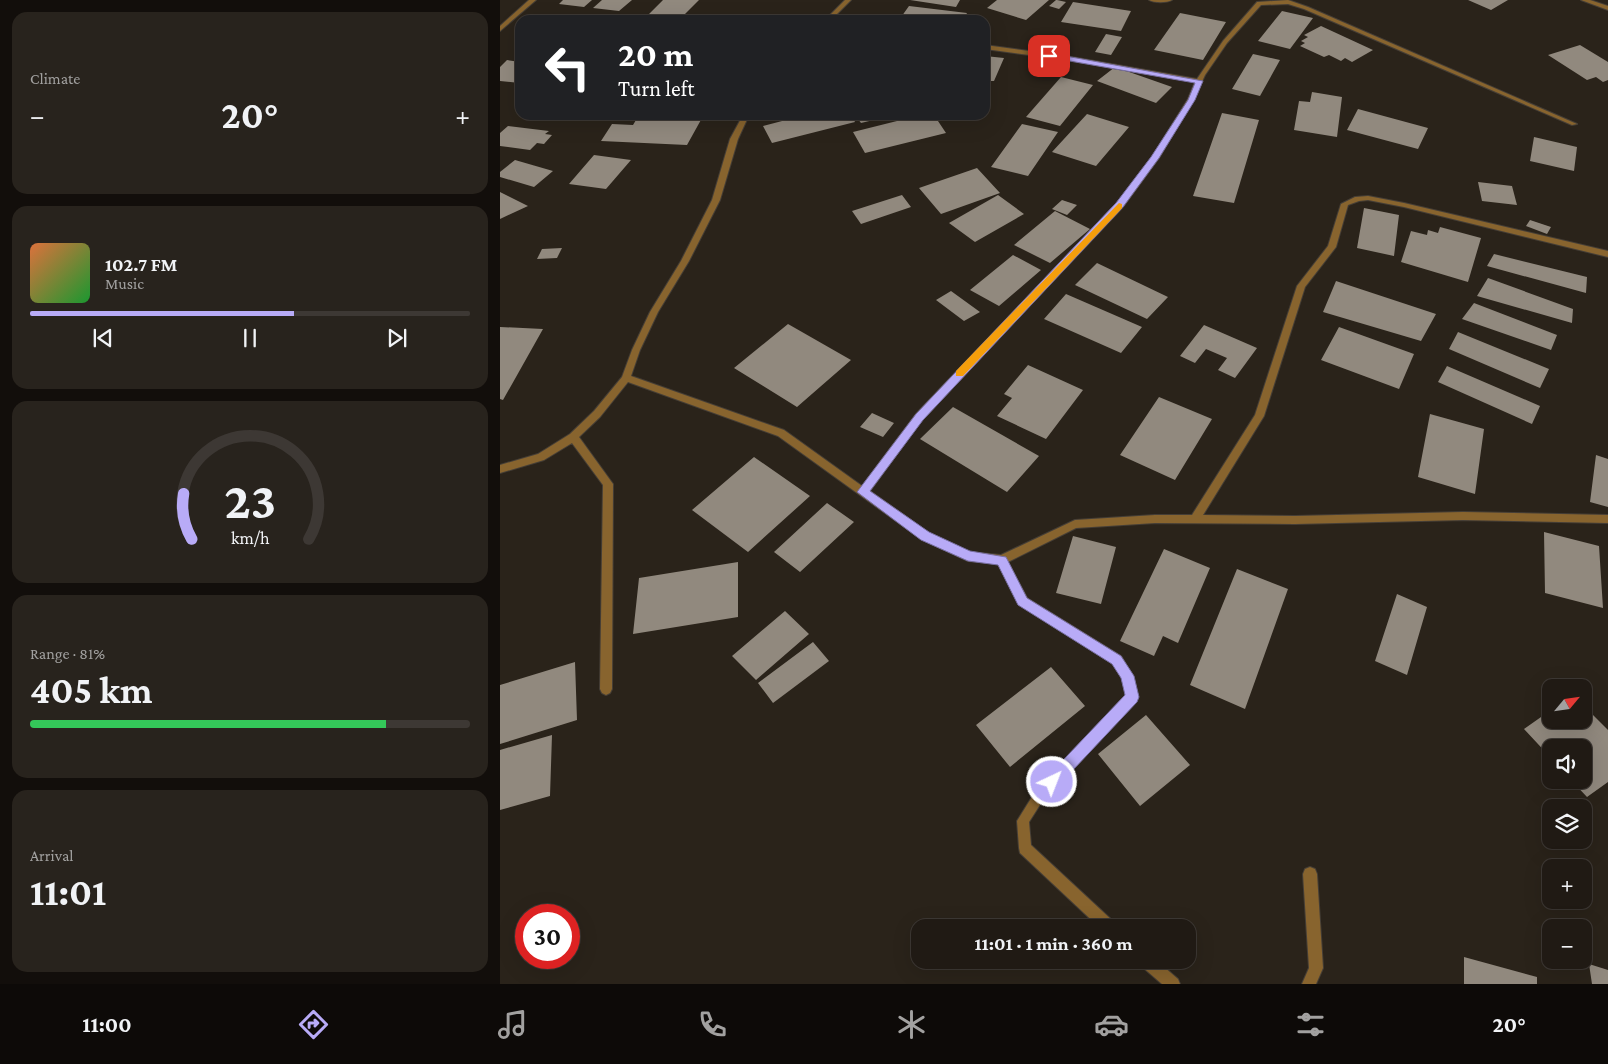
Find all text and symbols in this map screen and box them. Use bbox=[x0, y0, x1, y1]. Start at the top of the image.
icon: left bbox=[535, 35, 600, 100]
text: 20 m bbox=[618, 35, 693, 74]
pin bbox=[1028, 35, 1070, 77]
icon: arrive bbox=[1035, 42, 1063, 70]
text: Climate bbox=[30, 70, 80, 87]
text: Turn left bbox=[618, 76, 695, 101]
text: 20° bbox=[221, 94, 279, 136]
text: − bbox=[30, 100, 45, 131]
text: + bbox=[455, 100, 470, 131]
text: 102.7 FM bbox=[105, 254, 177, 275]
text: Music bbox=[105, 275, 144, 292]
icon: previous bbox=[89, 324, 117, 352]
icon: pause bbox=[236, 324, 264, 352]
icon: next bbox=[383, 324, 411, 352]
text: 23 bbox=[224, 471, 276, 529]
text: km/h bbox=[231, 528, 270, 548]
text: Range · 81% bbox=[30, 645, 105, 662]
text: 405 km bbox=[30, 669, 152, 711]
north arrow bbox=[1542, 679, 1592, 729]
map controls bbox=[1542, 679, 1592, 969]
button: sound bbox=[1542, 739, 1592, 789]
position arrow bbox=[1025, 755, 1077, 807]
button: layers bbox=[1542, 799, 1592, 849]
text: Arrival bbox=[30, 847, 74, 864]
button: + bbox=[1542, 859, 1592, 909]
text: 11:01 bbox=[30, 871, 106, 913]
speed limit sign: 30 bbox=[515, 904, 580, 969]
button: − bbox=[1542, 919, 1592, 969]
text: 11:01 · 1 min · 360 m bbox=[974, 933, 1133, 954]
icon: directions bbox=[296, 1007, 331, 1042]
icon: music bbox=[495, 1007, 530, 1042]
icon: phone bbox=[695, 1007, 730, 1042]
icon: climate bbox=[894, 1007, 929, 1042]
icon: car bbox=[1094, 1007, 1129, 1042]
icon: filters bbox=[1293, 1007, 1328, 1042]
text: 11:00 bbox=[82, 1012, 132, 1037]
text: 20° bbox=[1493, 1012, 1526, 1037]

